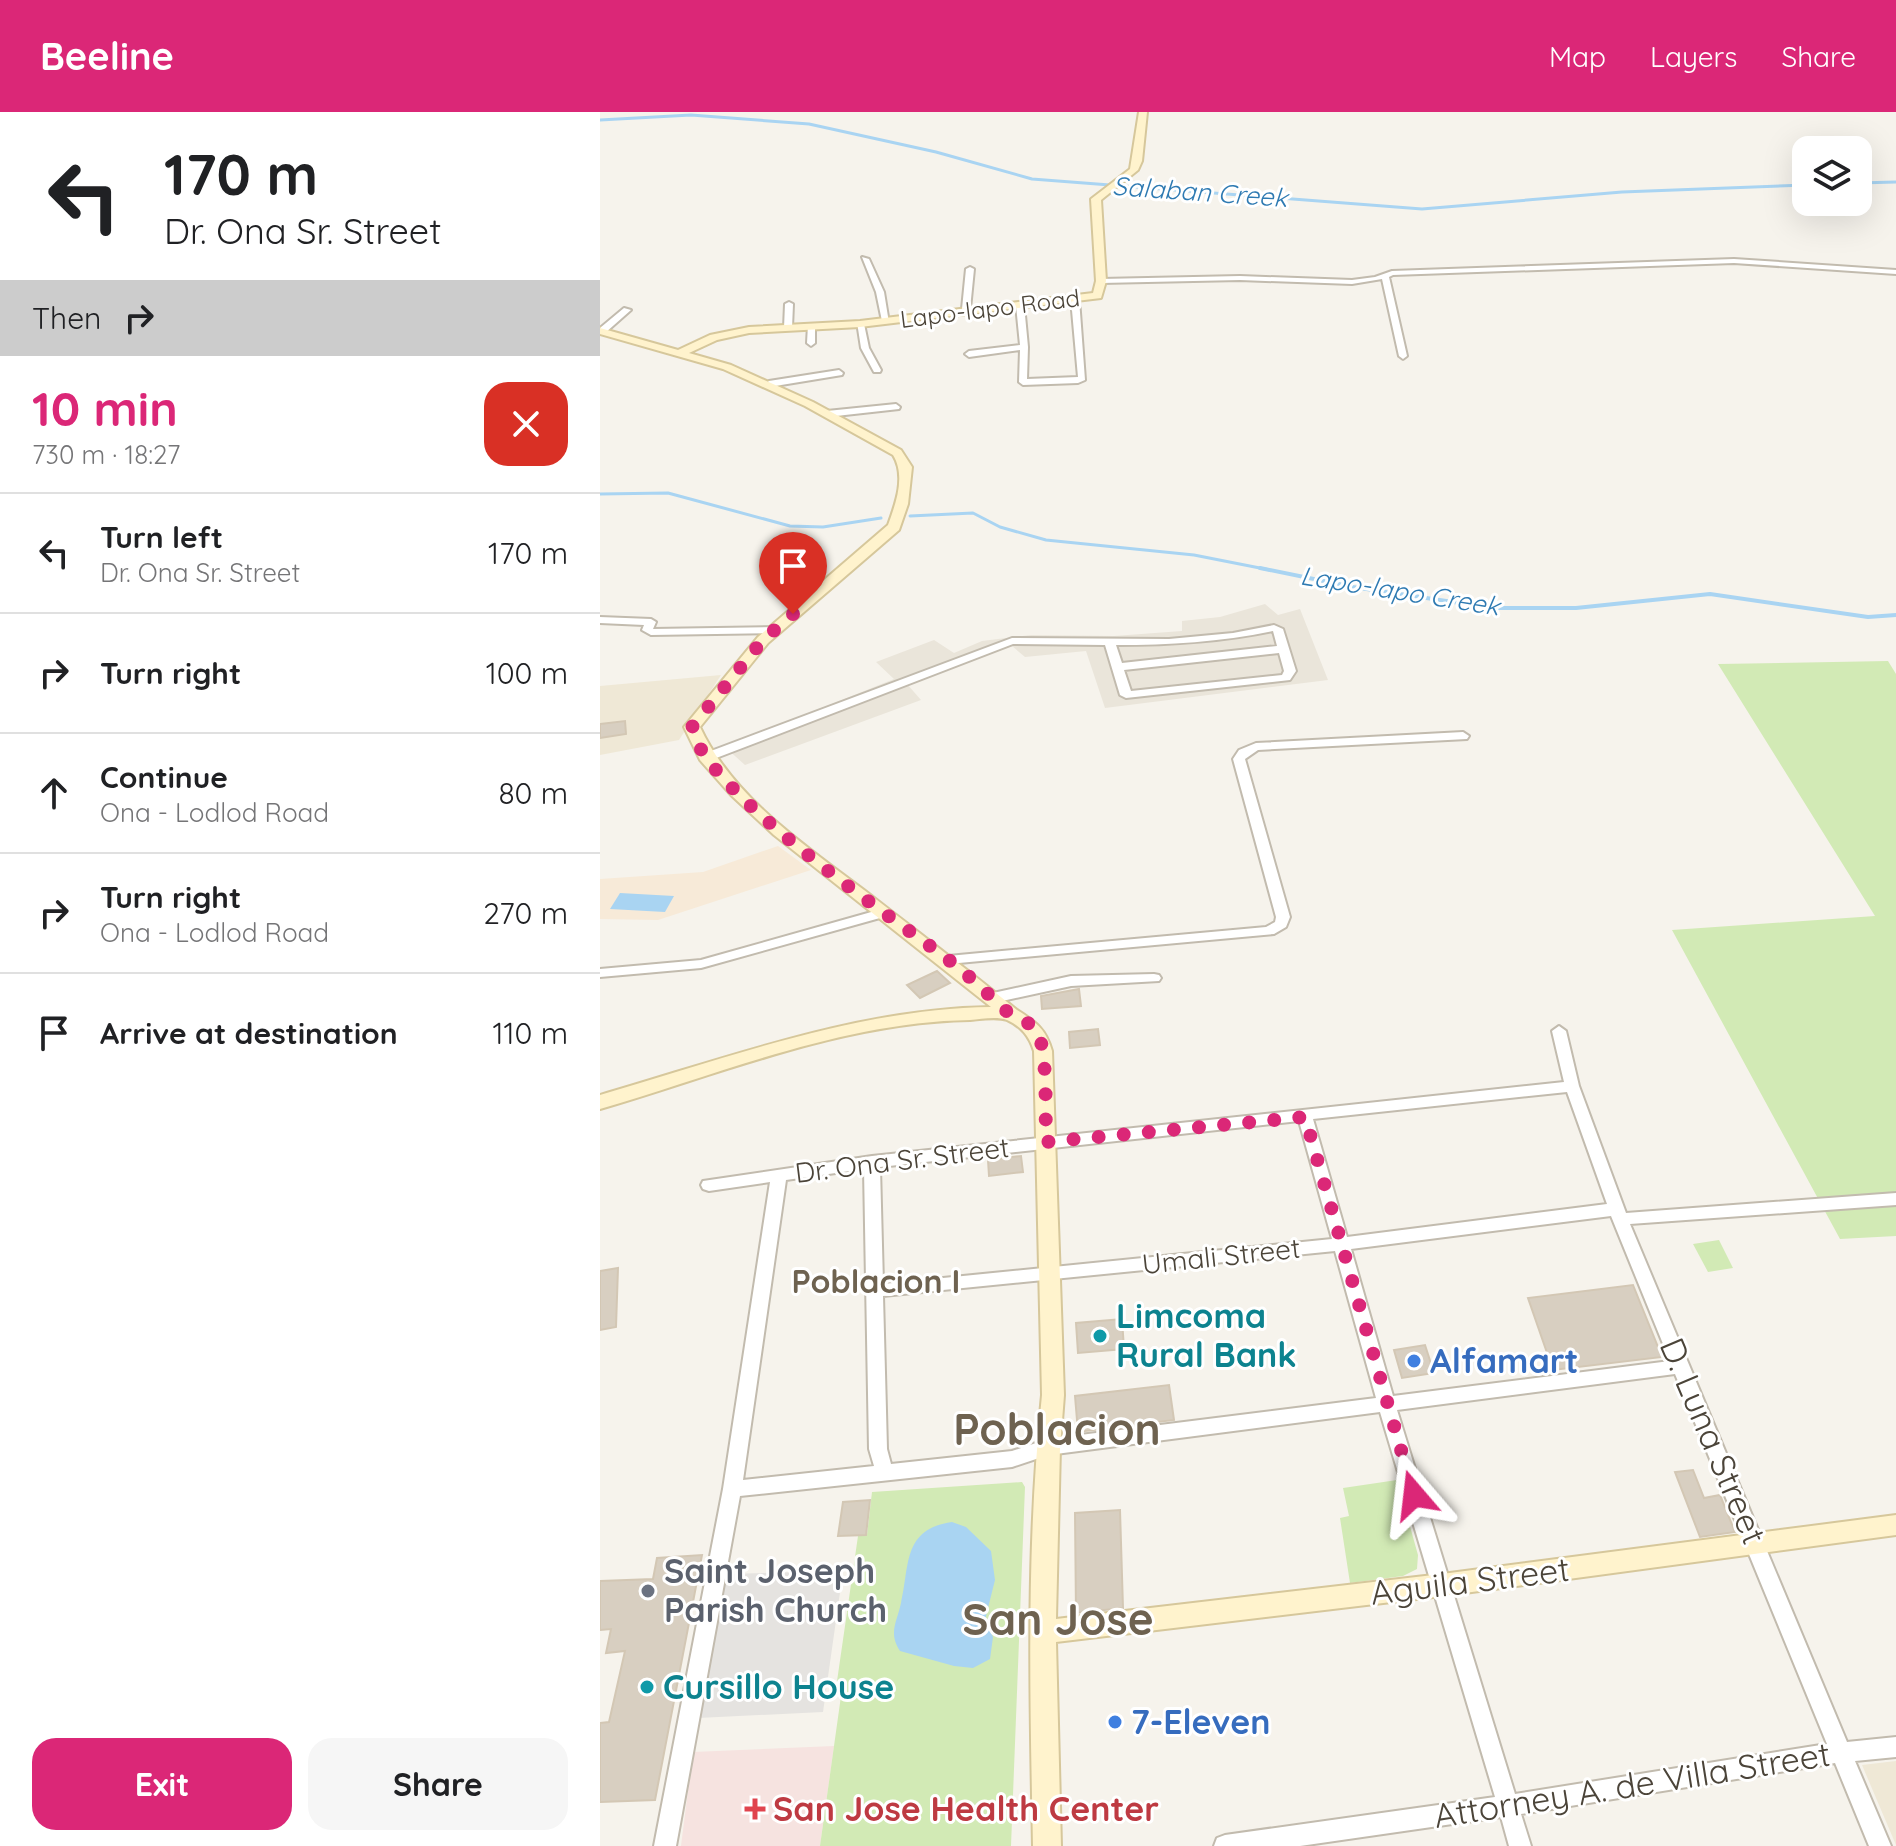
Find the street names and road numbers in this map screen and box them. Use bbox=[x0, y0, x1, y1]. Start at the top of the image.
street label: Lapo-lapo Road bbox=[898, 282, 1081, 334]
street label: Dr. Ona Sr. Street bbox=[793, 1129, 1011, 1190]
street label: Umali Street bbox=[1140, 1230, 1302, 1281]
street label: D. Luna Street bbox=[1651, 1331, 1776, 1550]
street label: Aguila Street bbox=[1368, 1547, 1572, 1614]
street label: Attorney A. de Villa Street bbox=[1431, 1732, 1833, 1837]

